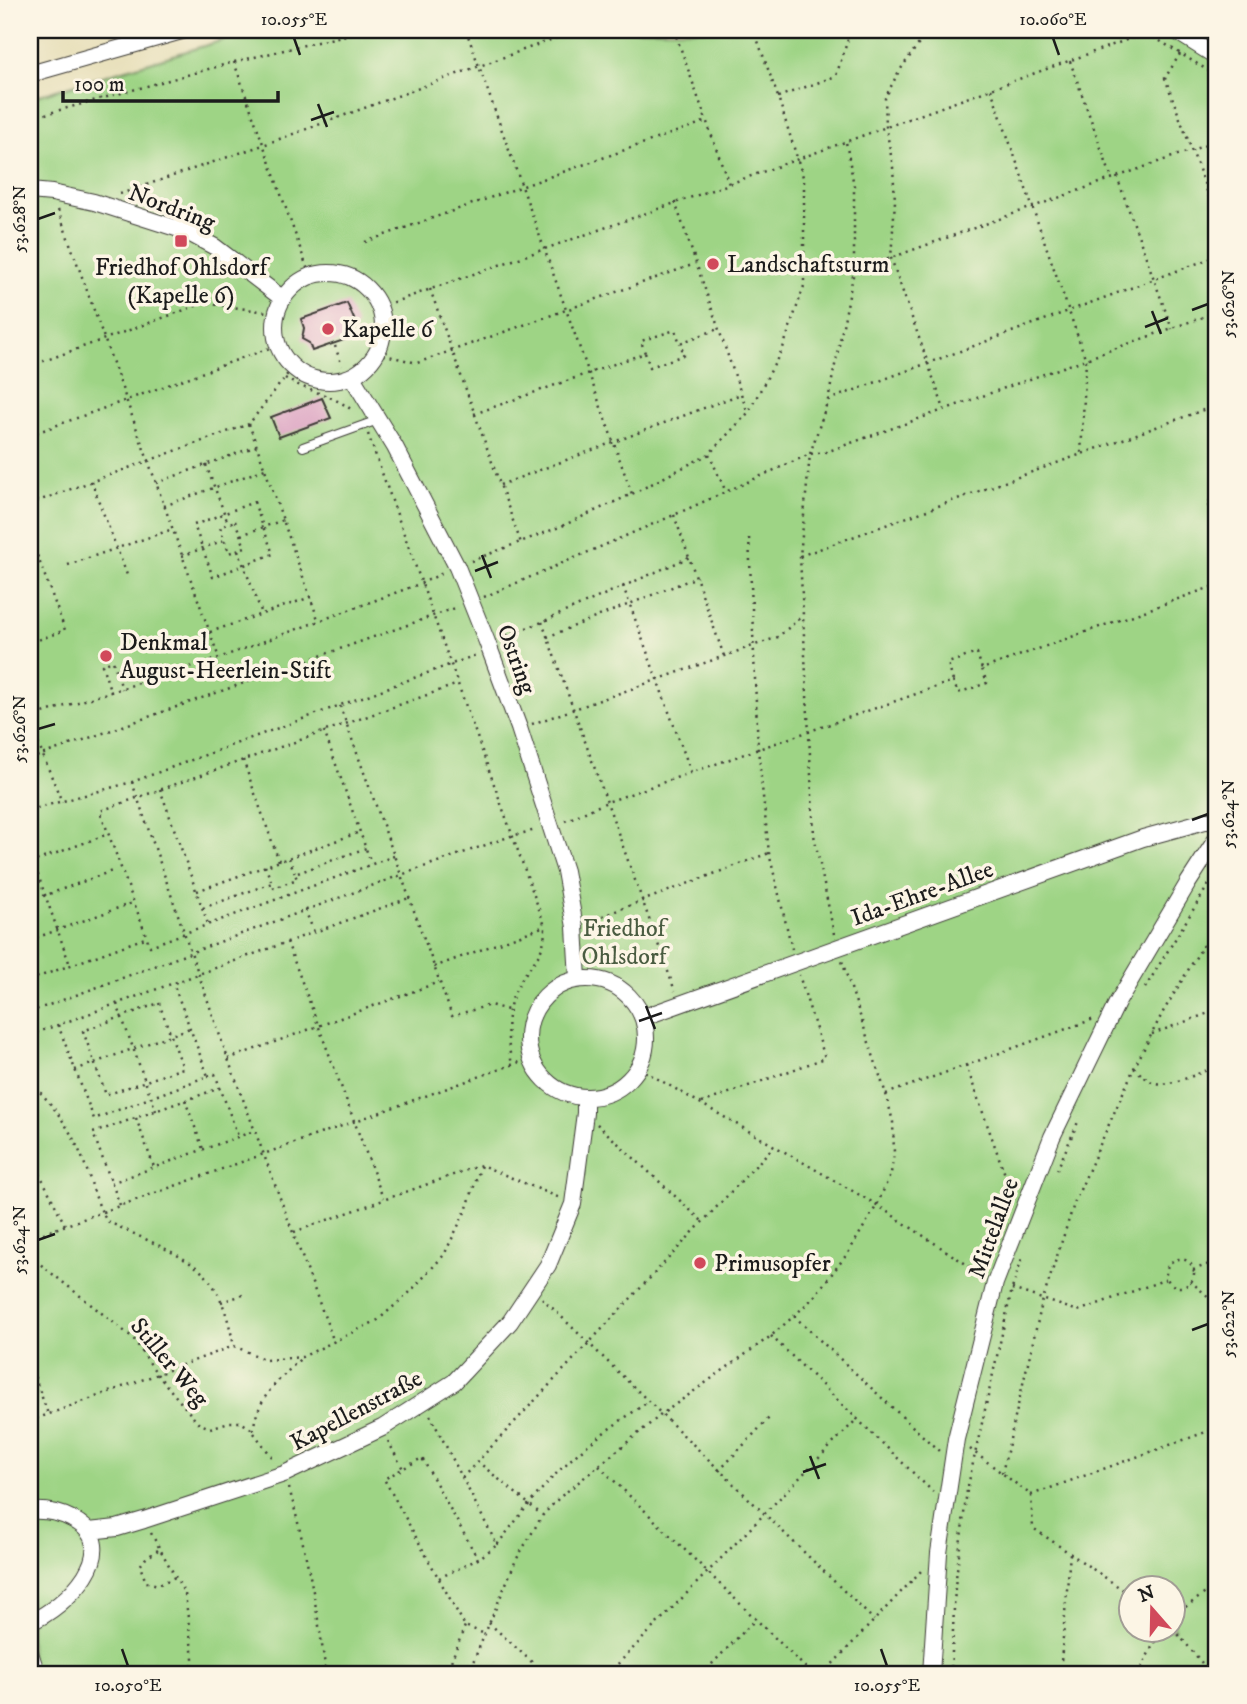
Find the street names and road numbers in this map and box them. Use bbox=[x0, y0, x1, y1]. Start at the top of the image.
street label: Nordring bbox=[124, 178, 220, 238]
street label: Ostring bbox=[490, 620, 543, 699]
street label: Ida-Ehre-Allee bbox=[847, 854, 998, 934]
street label: Mittelallee bbox=[962, 1174, 1026, 1283]
street label: Stiller Weg bbox=[123, 1312, 215, 1414]
street label: Kapellenstraße bbox=[285, 1364, 428, 1458]

